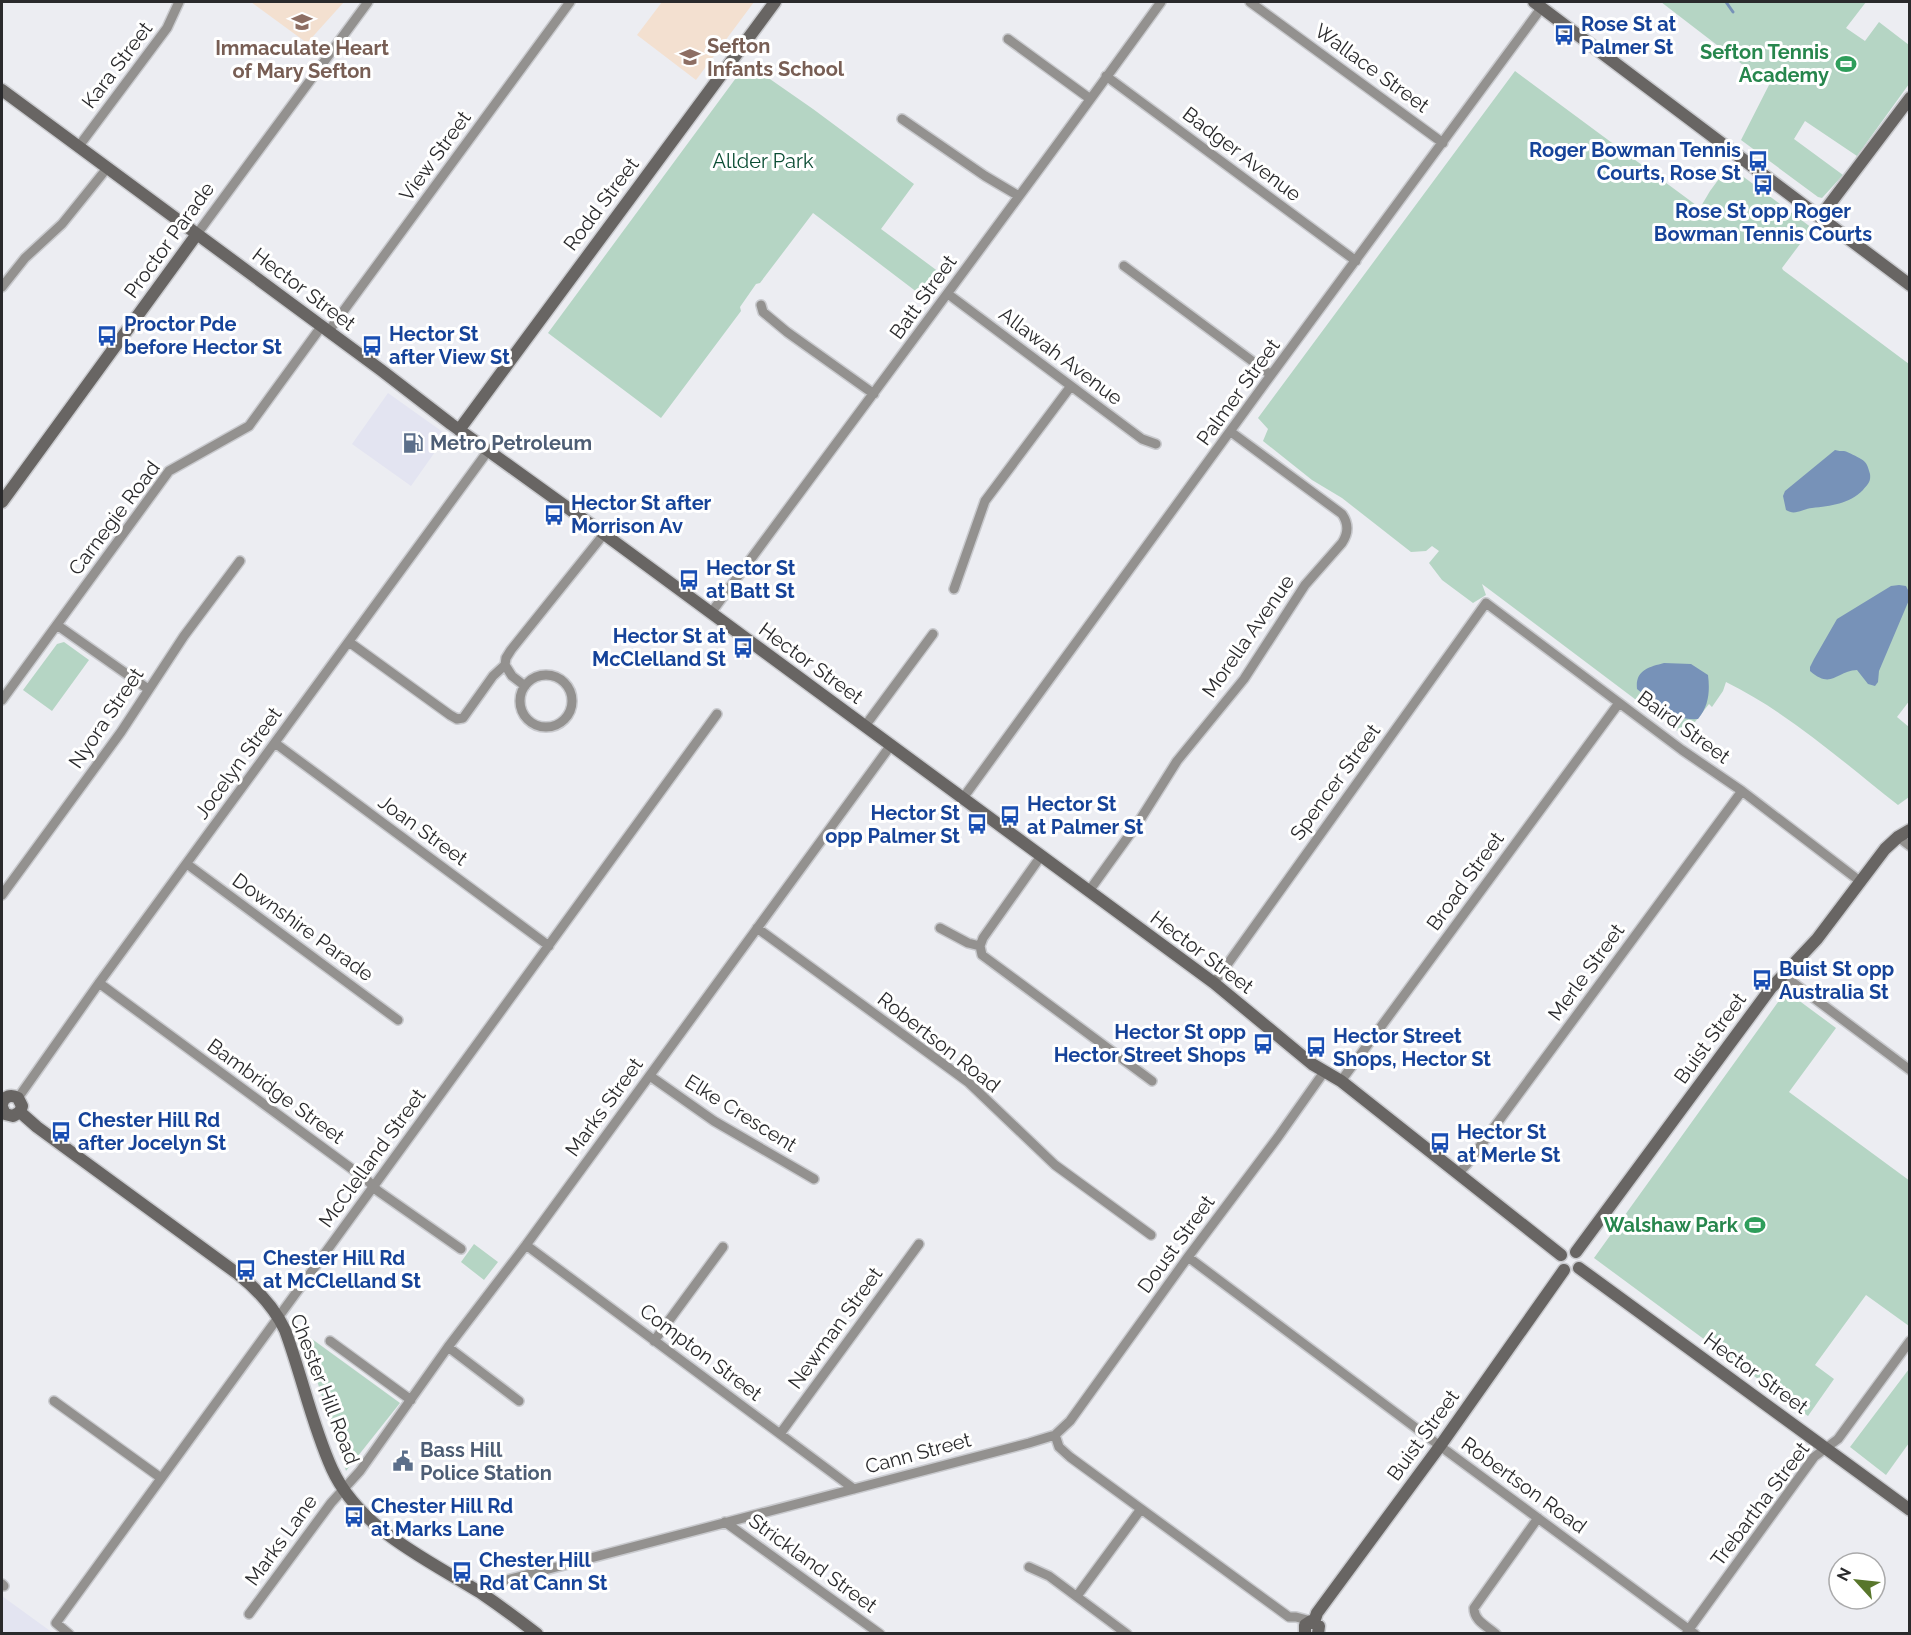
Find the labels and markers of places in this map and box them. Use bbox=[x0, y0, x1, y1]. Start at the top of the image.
school or university icon: Immaculate Heart of Mary Sefton bbox=[290, 10, 314, 34]
place label: Rose St at Palmer St bbox=[1581, 12, 1677, 59]
bus stop icon: Rose St at Palmer St bbox=[1552, 23, 1576, 47]
place label: Sefton Infants School bbox=[707, 34, 845, 81]
place label: Immaculate Heart of Mary Sefton bbox=[215, 36, 389, 83]
place label: Sefton Tennis Academy bbox=[1700, 40, 1829, 87]
school or university icon: Sefton Infants School bbox=[678, 45, 702, 69]
sports icon: Sefton Tennis Academy bbox=[1834, 52, 1858, 76]
place label: Roger Bowman Tennis Courts, Rose St bbox=[1529, 138, 1741, 185]
bus stop icon: Roger Bowman Tennis Courts, Rose St bbox=[1746, 149, 1770, 173]
bus stop icon: Rose St opp Roger Bowman Tennis Courts bbox=[1751, 173, 1775, 197]
place label: Rose St opp Roger Bowman Tennis Courts bbox=[1654, 199, 1872, 246]
place label: Proctor Pde before Hector St bbox=[124, 312, 282, 359]
place label: Hector St after View St bbox=[389, 322, 510, 369]
bus stop icon: Proctor Pde before Hector St bbox=[95, 324, 119, 348]
bus stop icon: Hector St after View St bbox=[360, 334, 384, 358]
fuel station icon: Metro Petroleum bbox=[401, 431, 425, 455]
place label: Metro Petroleum bbox=[430, 431, 592, 455]
place label: Hector St after Morrison Av bbox=[571, 491, 712, 538]
bus stop icon: Hector St after Morrison Av bbox=[542, 503, 566, 527]
place label: Hector St at Batt St bbox=[706, 556, 796, 603]
bus stop icon: Hector St at Batt St bbox=[677, 568, 701, 592]
place label: Hector St at McClelland St bbox=[592, 624, 726, 671]
bus stop icon: Hector St at McClelland St bbox=[731, 636, 755, 660]
place label: Hector St at Palmer St bbox=[1027, 792, 1144, 839]
place label: Hector St opp Palmer St bbox=[825, 801, 960, 848]
bus stop icon: Hector St at Palmer St bbox=[998, 804, 1022, 828]
bus stop icon: Hector St opp Palmer St bbox=[965, 812, 989, 836]
place label: Buist St opp Australia St bbox=[1779, 957, 1895, 1004]
bus stop icon: Buist St opp Australia St bbox=[1750, 968, 1774, 992]
place label: Hector St opp Hector Street Shops bbox=[1054, 1020, 1246, 1067]
place label: Hector Street Shops, Hector St bbox=[1333, 1024, 1491, 1071]
bus stop icon: Hector St opp Hector Street Shops bbox=[1251, 1032, 1275, 1056]
bus stop icon: Hector Street Shops, Hector St bbox=[1304, 1035, 1328, 1059]
place label: Chester Hill Rd after Jocelyn St bbox=[78, 1108, 227, 1155]
bus stop icon: Chester Hill Rd after Jocelyn St bbox=[49, 1120, 73, 1144]
place label: Hector St at Merle St bbox=[1457, 1120, 1561, 1167]
bus stop icon: Hector St at Merle St bbox=[1428, 1131, 1452, 1155]
place label: Walshaw Park bbox=[1604, 1213, 1739, 1237]
sports icon: Walshaw Park bbox=[1743, 1213, 1767, 1237]
place label: Chester Hill Rd at McClelland St bbox=[263, 1246, 421, 1293]
bus stop icon: Chester Hill Rd at McClelland St bbox=[234, 1258, 258, 1282]
place label: Bass Hill Police Station bbox=[420, 1438, 552, 1485]
public building icon: Bass Hill Police Station bbox=[391, 1449, 415, 1473]
place label: Chester Hill Rd at Marks Lane bbox=[371, 1494, 513, 1541]
bus stop icon: Chester Hill Rd at Marks Lane bbox=[342, 1505, 366, 1529]
place label: Chester Hill Rd at Cann St bbox=[479, 1548, 608, 1595]
bus stop icon: Chester Hill Rd at Cann St bbox=[450, 1560, 474, 1584]

